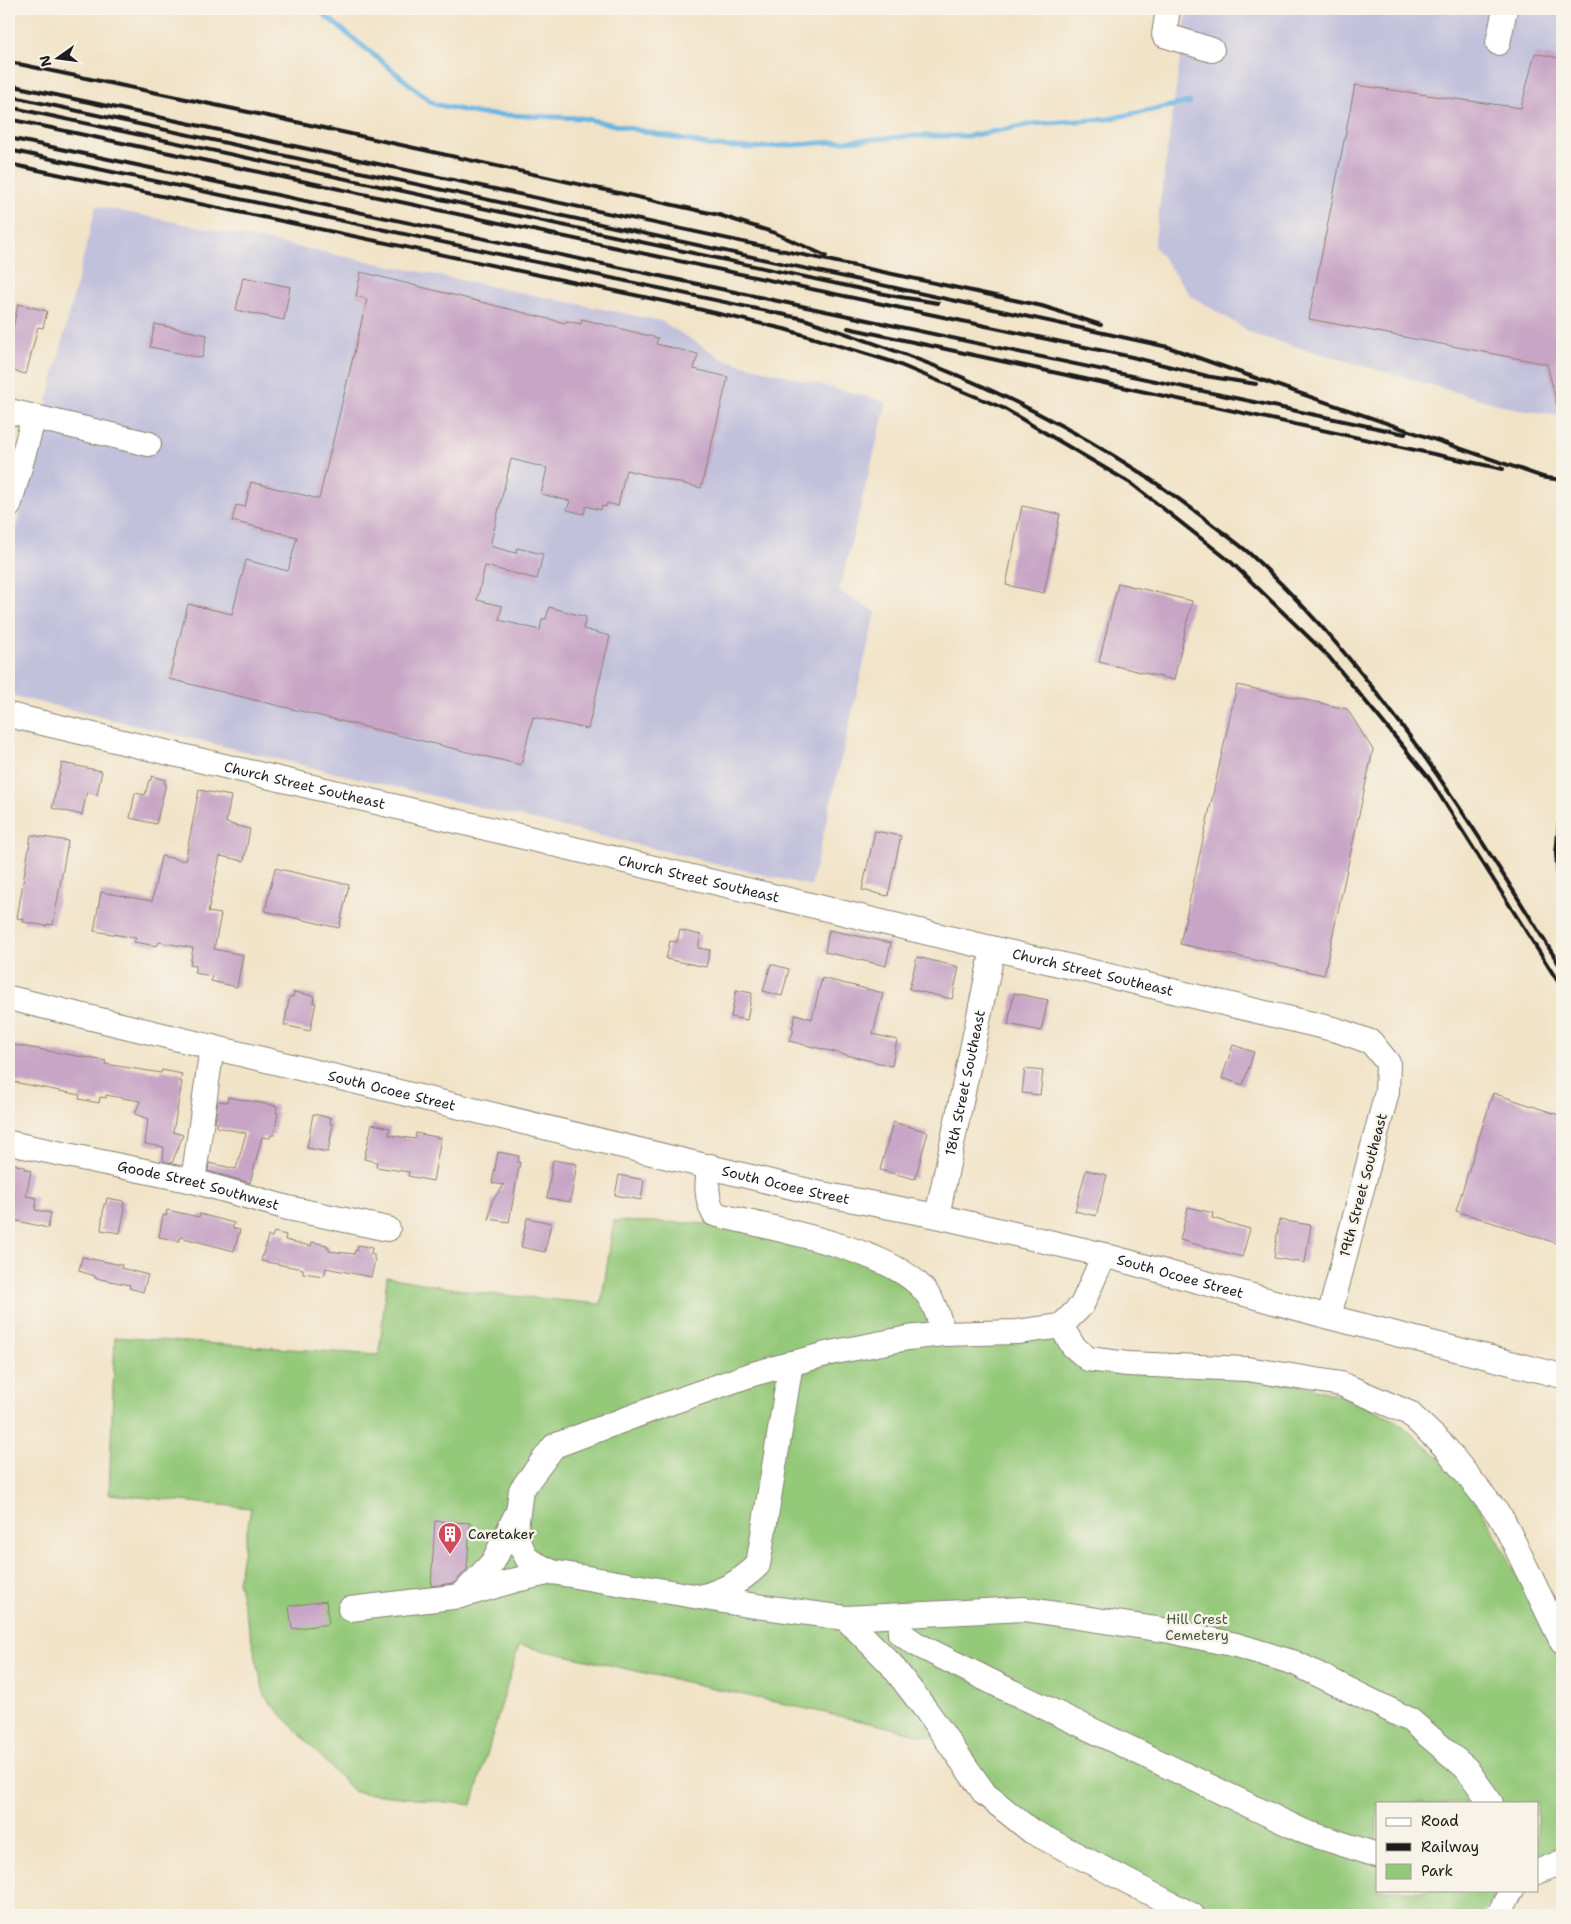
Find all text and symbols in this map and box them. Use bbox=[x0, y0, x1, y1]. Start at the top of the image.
north arrow bbox=[32, 32, 82, 82]
text: N bbox=[35, 54, 55, 69]
street label: Church Street Southeast bbox=[222, 757, 387, 813]
street label: Church Street Southeast bbox=[617, 851, 781, 906]
street label: Church Street Southeast bbox=[1011, 944, 1175, 1000]
street label: 18th Street Southeast bbox=[941, 1008, 989, 1157]
street label: South Ocoee Street bbox=[326, 1066, 458, 1115]
street label: 19th Street Southeast bbox=[1335, 1111, 1391, 1259]
street label: Goode Street Southwest bbox=[116, 1157, 281, 1214]
street label: South Ocoee Street bbox=[720, 1161, 851, 1208]
street label: South Ocoee Street bbox=[1115, 1250, 1246, 1302]
building icon: Caretaker bbox=[437, 1521, 463, 1555]
place label: Caretaker bbox=[468, 1525, 535, 1543]
park label: Hill Crest Cemetery bbox=[1165, 1610, 1229, 1644]
legend bbox=[1376, 1802, 1538, 1892]
text: Road bbox=[1421, 1811, 1459, 1831]
text: Railway bbox=[1421, 1837, 1479, 1857]
text: Park bbox=[1421, 1861, 1453, 1881]

